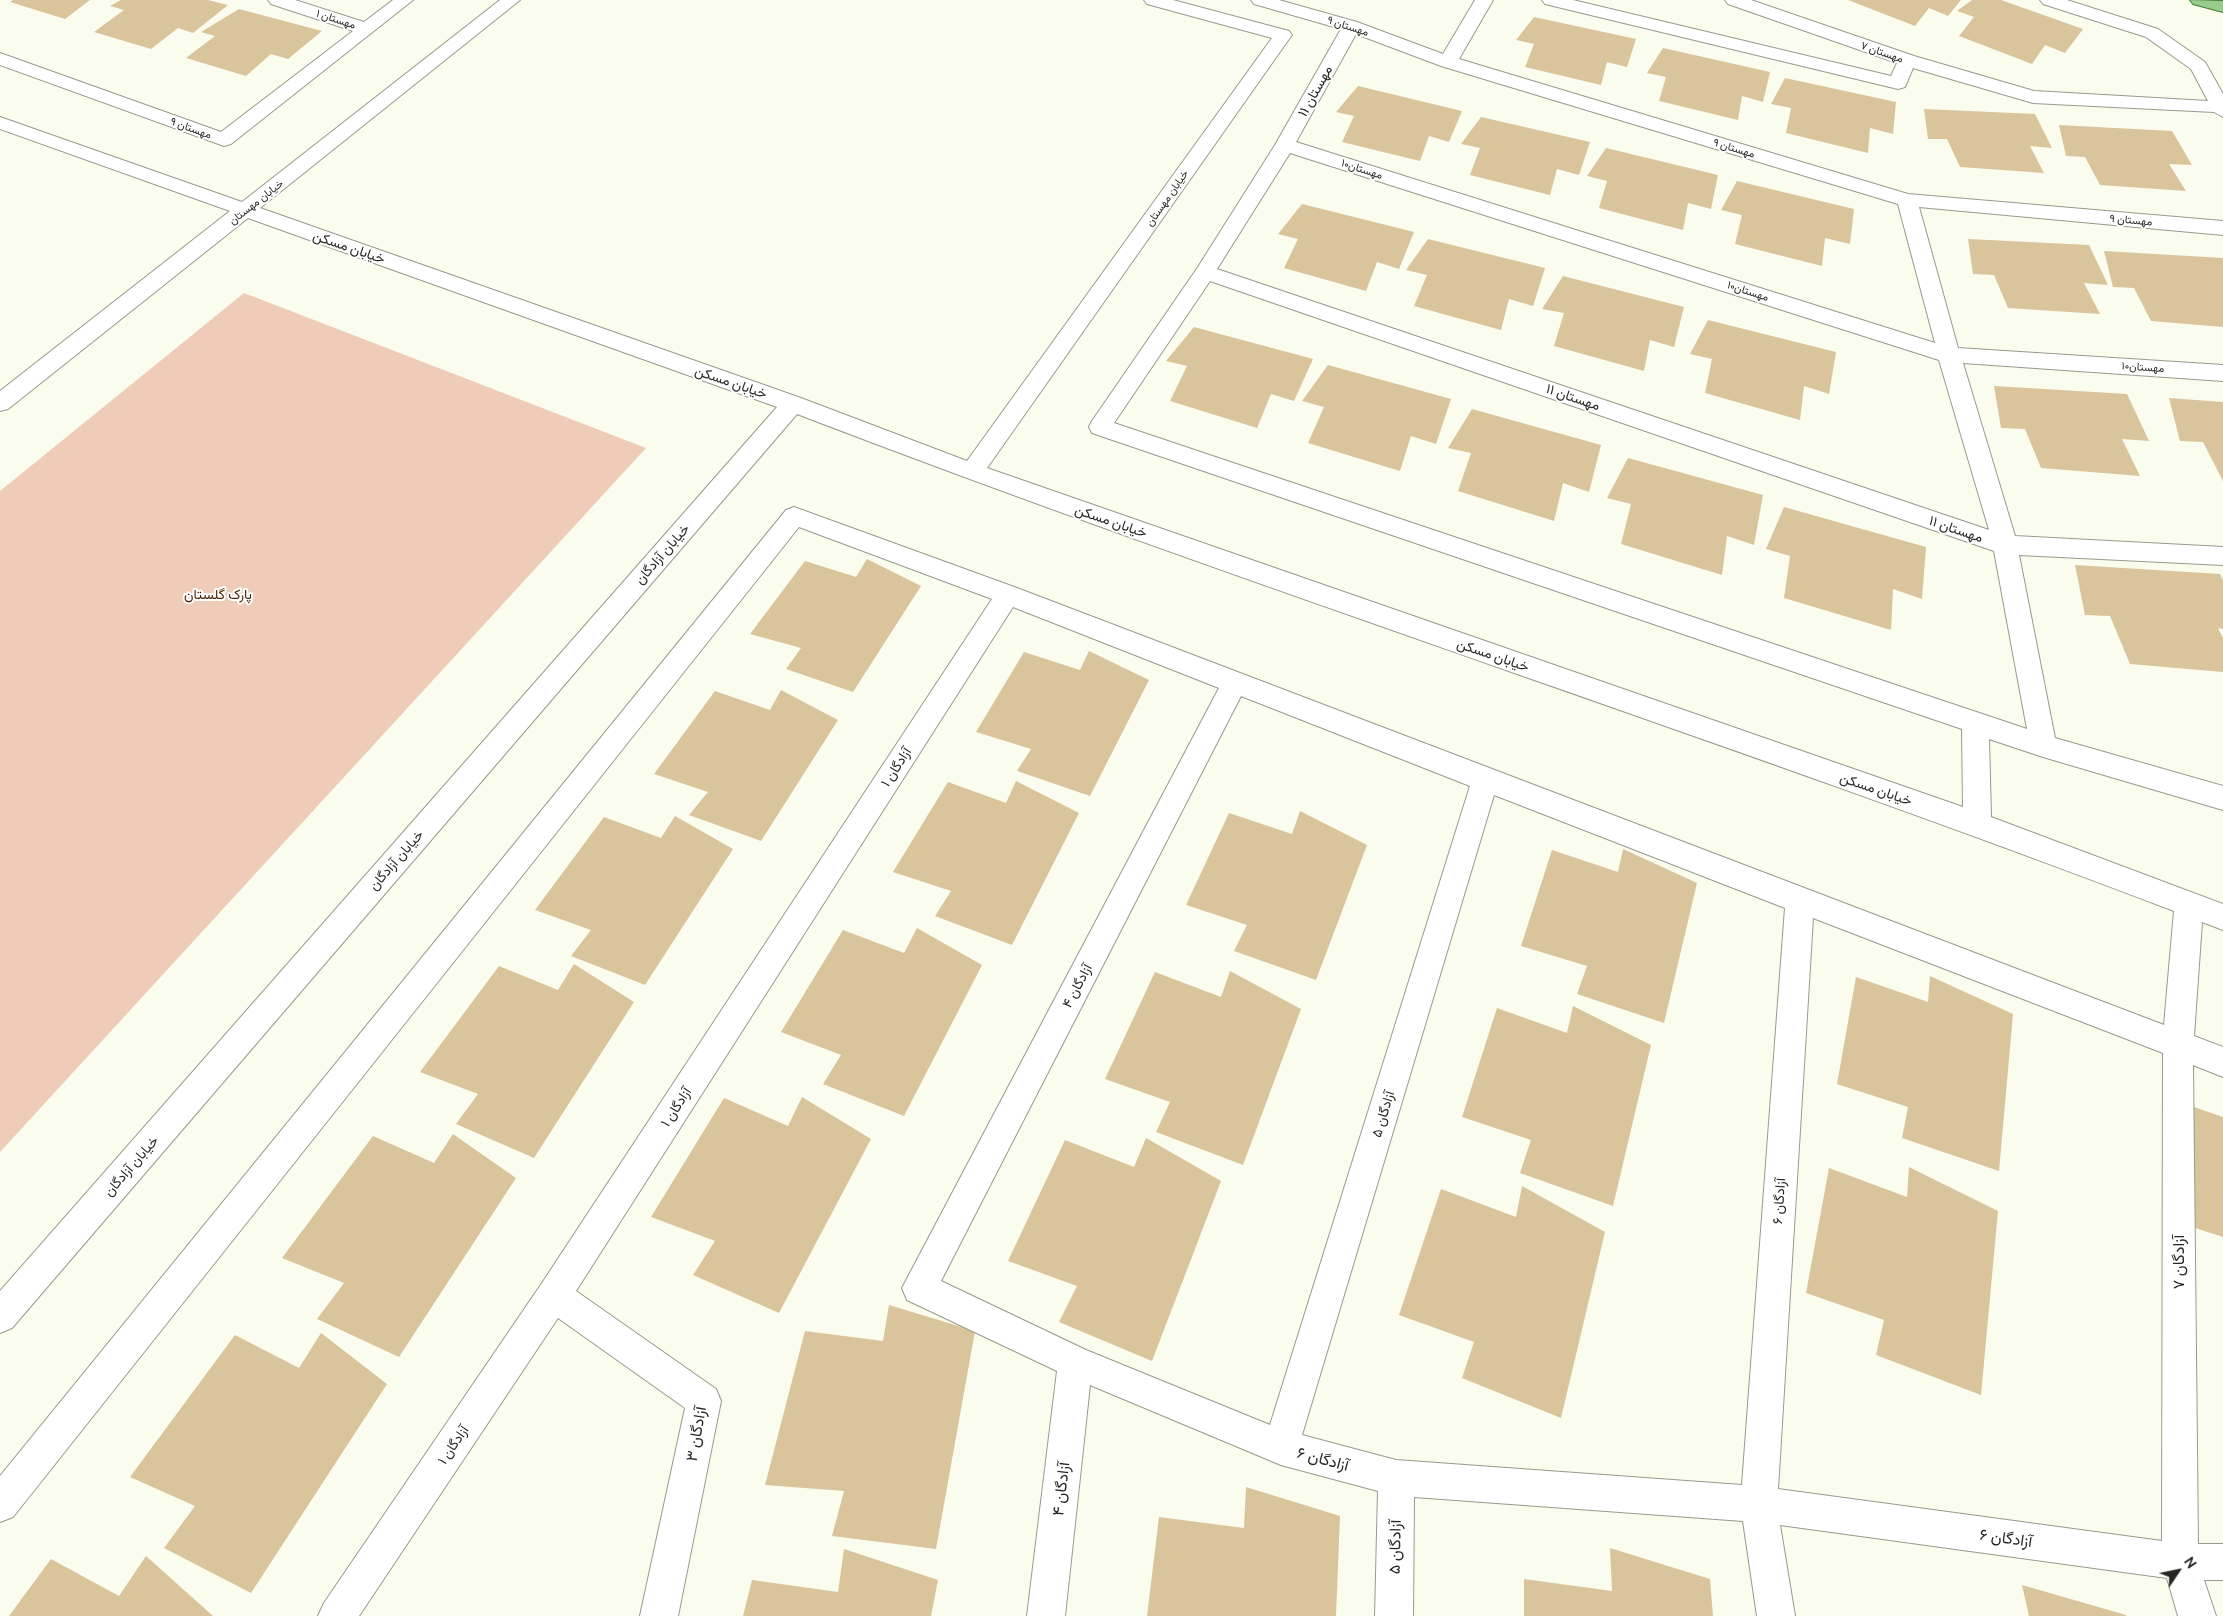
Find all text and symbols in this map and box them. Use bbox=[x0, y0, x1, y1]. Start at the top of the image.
street label: مهستان ۱ bbox=[315, 6, 357, 32]
street label: مهستان ۹ bbox=[1326, 13, 1370, 39]
street label: مهستان ۷ bbox=[1859, 39, 1905, 65]
street label: مهستان ۱۱ bbox=[1294, 62, 1336, 120]
street label: مهستان ۹ bbox=[169, 114, 213, 142]
street label: مهستان ۹ bbox=[1712, 135, 1756, 161]
street label: مهستان۱۰ bbox=[1340, 156, 1384, 182]
street label: خیابان مهستان bbox=[1143, 167, 1191, 229]
street label: خیابان مهستان bbox=[226, 177, 286, 227]
street label: مهستان ۹ bbox=[2109, 212, 2153, 228]
street label: خیابان مسکن bbox=[311, 227, 387, 267]
street label: مهستان۱۰ bbox=[1726, 278, 1770, 304]
street label: مهستان۱۰ bbox=[2121, 359, 2165, 375]
street label: خیابان مسکن bbox=[693, 362, 769, 402]
street label: مهستان ۱۱ bbox=[1544, 380, 1602, 414]
street label: خیابان مسکن bbox=[1073, 501, 1149, 541]
street label: مهستان ۱۱ bbox=[1927, 512, 1985, 546]
street label: خیابان آزادگان bbox=[631, 520, 693, 588]
park label: پارک گلستان bbox=[184, 586, 252, 602]
street label: خیابان مسکن bbox=[1455, 635, 1531, 675]
street label: آزادگان ۱ bbox=[877, 744, 915, 790]
street label: خیابان مسکن bbox=[1838, 769, 1914, 809]
street label: خیابان آزادگان bbox=[365, 826, 427, 894]
street label: آزادگان ۴ bbox=[1058, 961, 1096, 1011]
street label: آزادگان ۱ bbox=[657, 1084, 695, 1130]
street label: آزادگان ۵ bbox=[1368, 1089, 1398, 1139]
street label: خیابان آزادگان bbox=[100, 1132, 162, 1200]
street label: آزادگان ۶ bbox=[1769, 1177, 1789, 1225]
street label: آزادگان ۷ bbox=[2169, 1235, 2189, 1289]
street label: آزادگان ۳ bbox=[682, 1405, 710, 1463]
street label: آزادگان ۱ bbox=[434, 1422, 472, 1468]
street label: آزادگان ۶ bbox=[1295, 1443, 1351, 1475]
street label: آزادگان ۴ bbox=[1048, 1461, 1074, 1517]
street label: آزادگان ۵ bbox=[1385, 1520, 1405, 1574]
street label: آزادگان ۶ bbox=[1978, 1525, 2034, 1551]
north arrow bbox=[2153, 1546, 2203, 1596]
text: N bbox=[2181, 1554, 2200, 1571]

